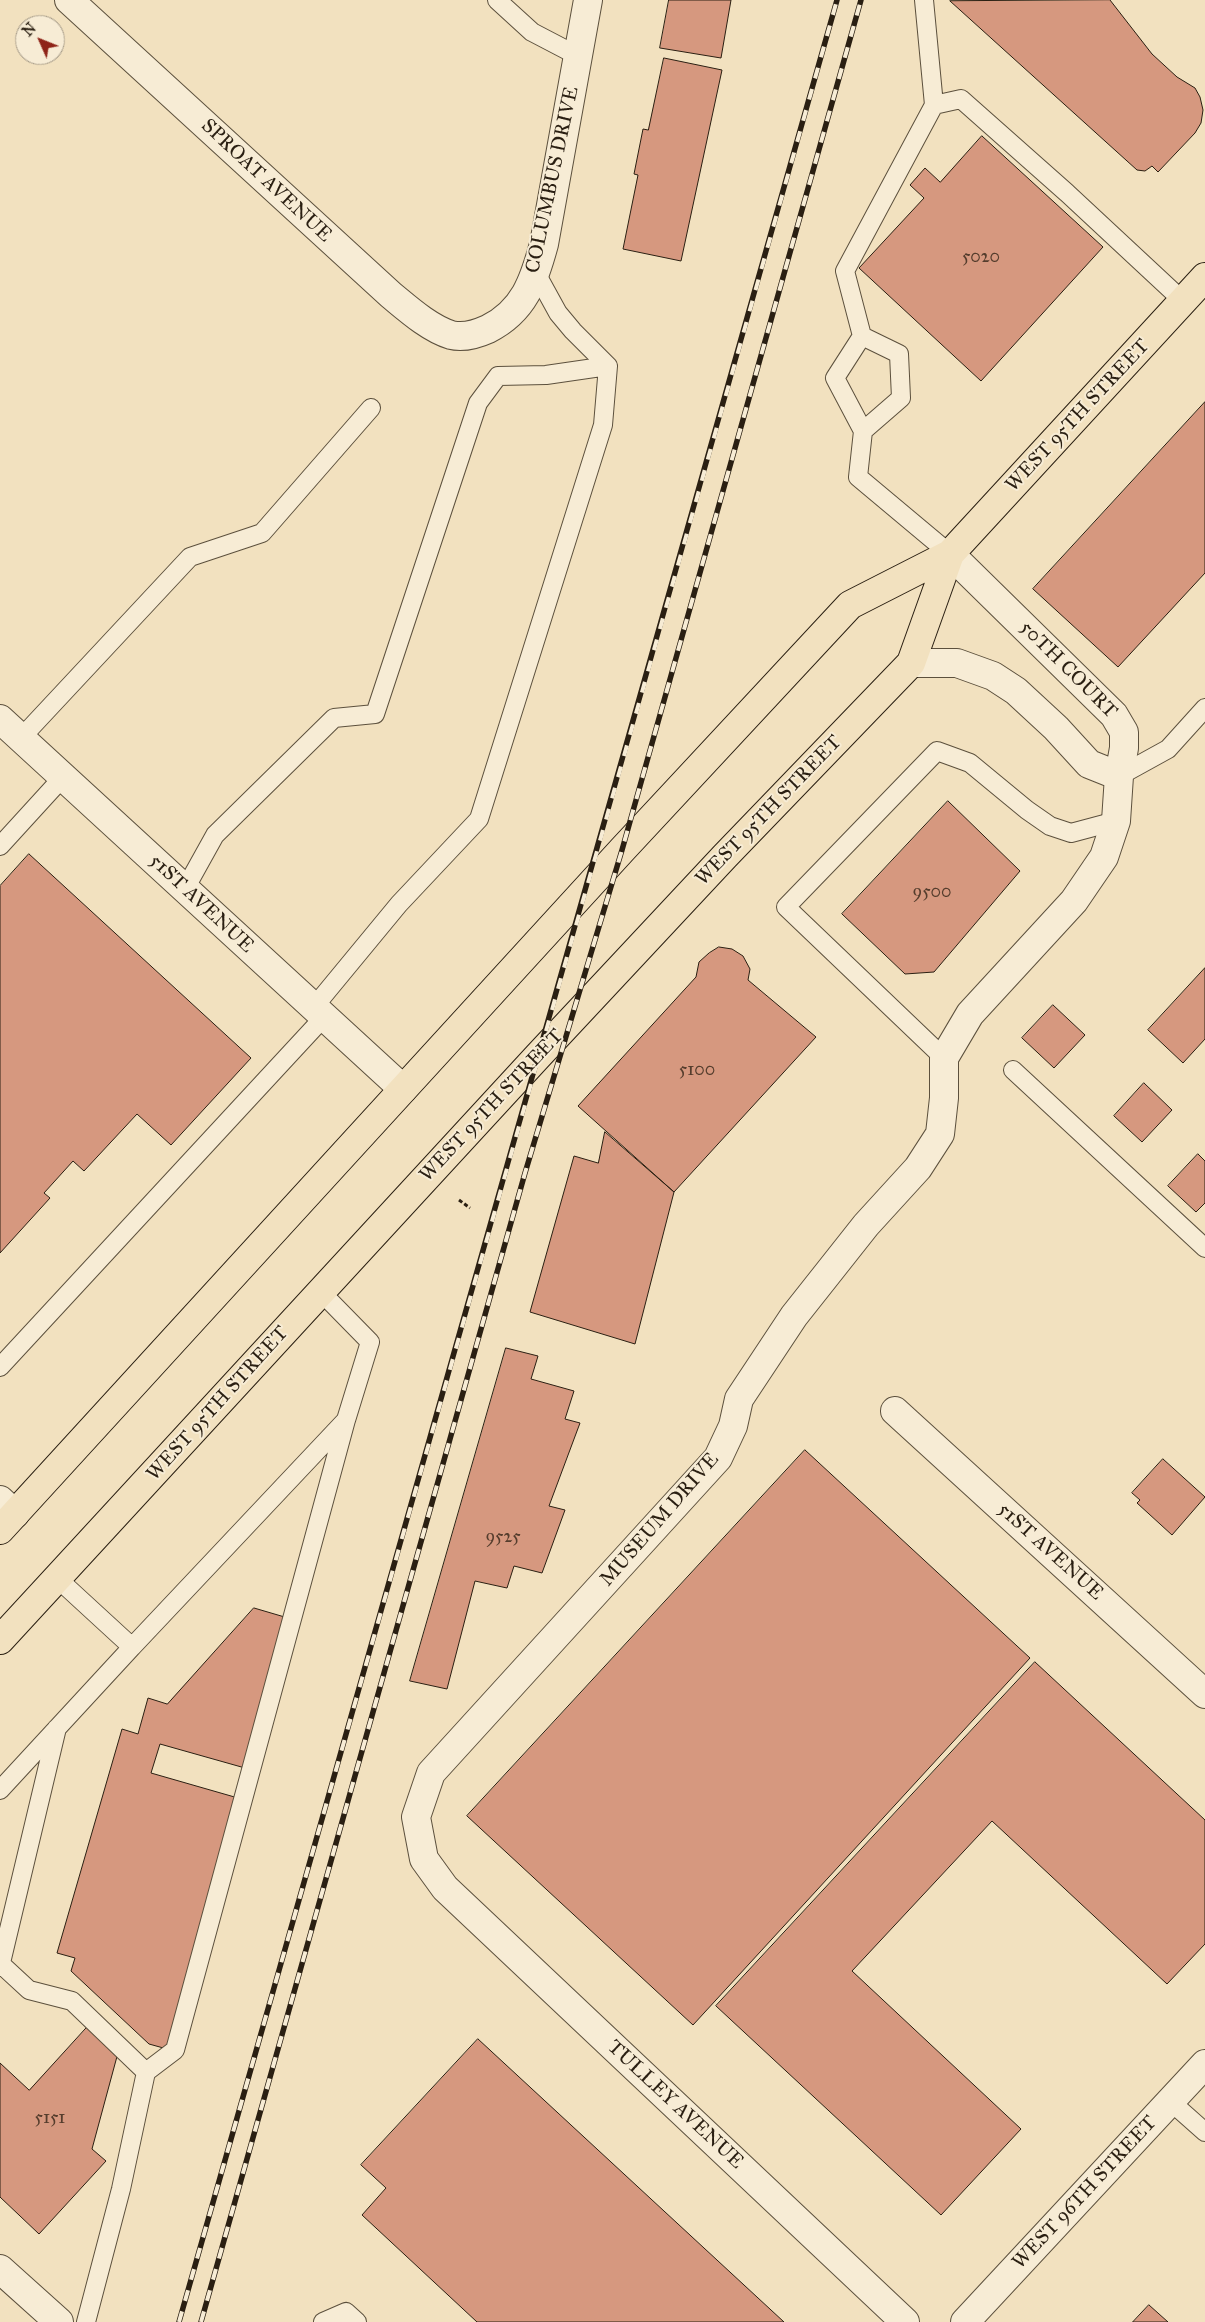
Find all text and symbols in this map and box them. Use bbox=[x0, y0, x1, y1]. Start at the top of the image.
north arrow bbox=[15, 15, 65, 65]
text: N bbox=[19, 20, 40, 40]
street label: COLUMBUS DRIVE bbox=[521, 84, 585, 276]
street label: SPROAT AVENUE bbox=[196, 114, 336, 248]
house number: 5020 bbox=[962, 247, 1000, 269]
street label: WEST 95TH STREET bbox=[1001, 335, 1155, 497]
street label: 50TH COURT bbox=[1014, 616, 1122, 724]
street label: WEST 95TH STREET bbox=[691, 731, 847, 891]
street label: 51ST AVENUE bbox=[144, 850, 258, 958]
house number: 9500 bbox=[913, 882, 951, 904]
street label: WEST 95TH STREET bbox=[415, 1025, 569, 1187]
house number: 5100 bbox=[679, 1060, 715, 1082]
street label: WEST 95TH STREET bbox=[142, 1322, 294, 1486]
street label: MUSEUM DRIVE bbox=[595, 1448, 725, 1592]
street label: 51ST AVENUE bbox=[992, 1498, 1108, 1606]
house number: 9525 bbox=[485, 1527, 521, 1549]
street label: TULLEY AVENUE bbox=[602, 2036, 748, 2174]
house number: 5151 bbox=[35, 2108, 65, 2130]
street label: WEST 96TH STREET bbox=[1008, 2111, 1162, 2275]

